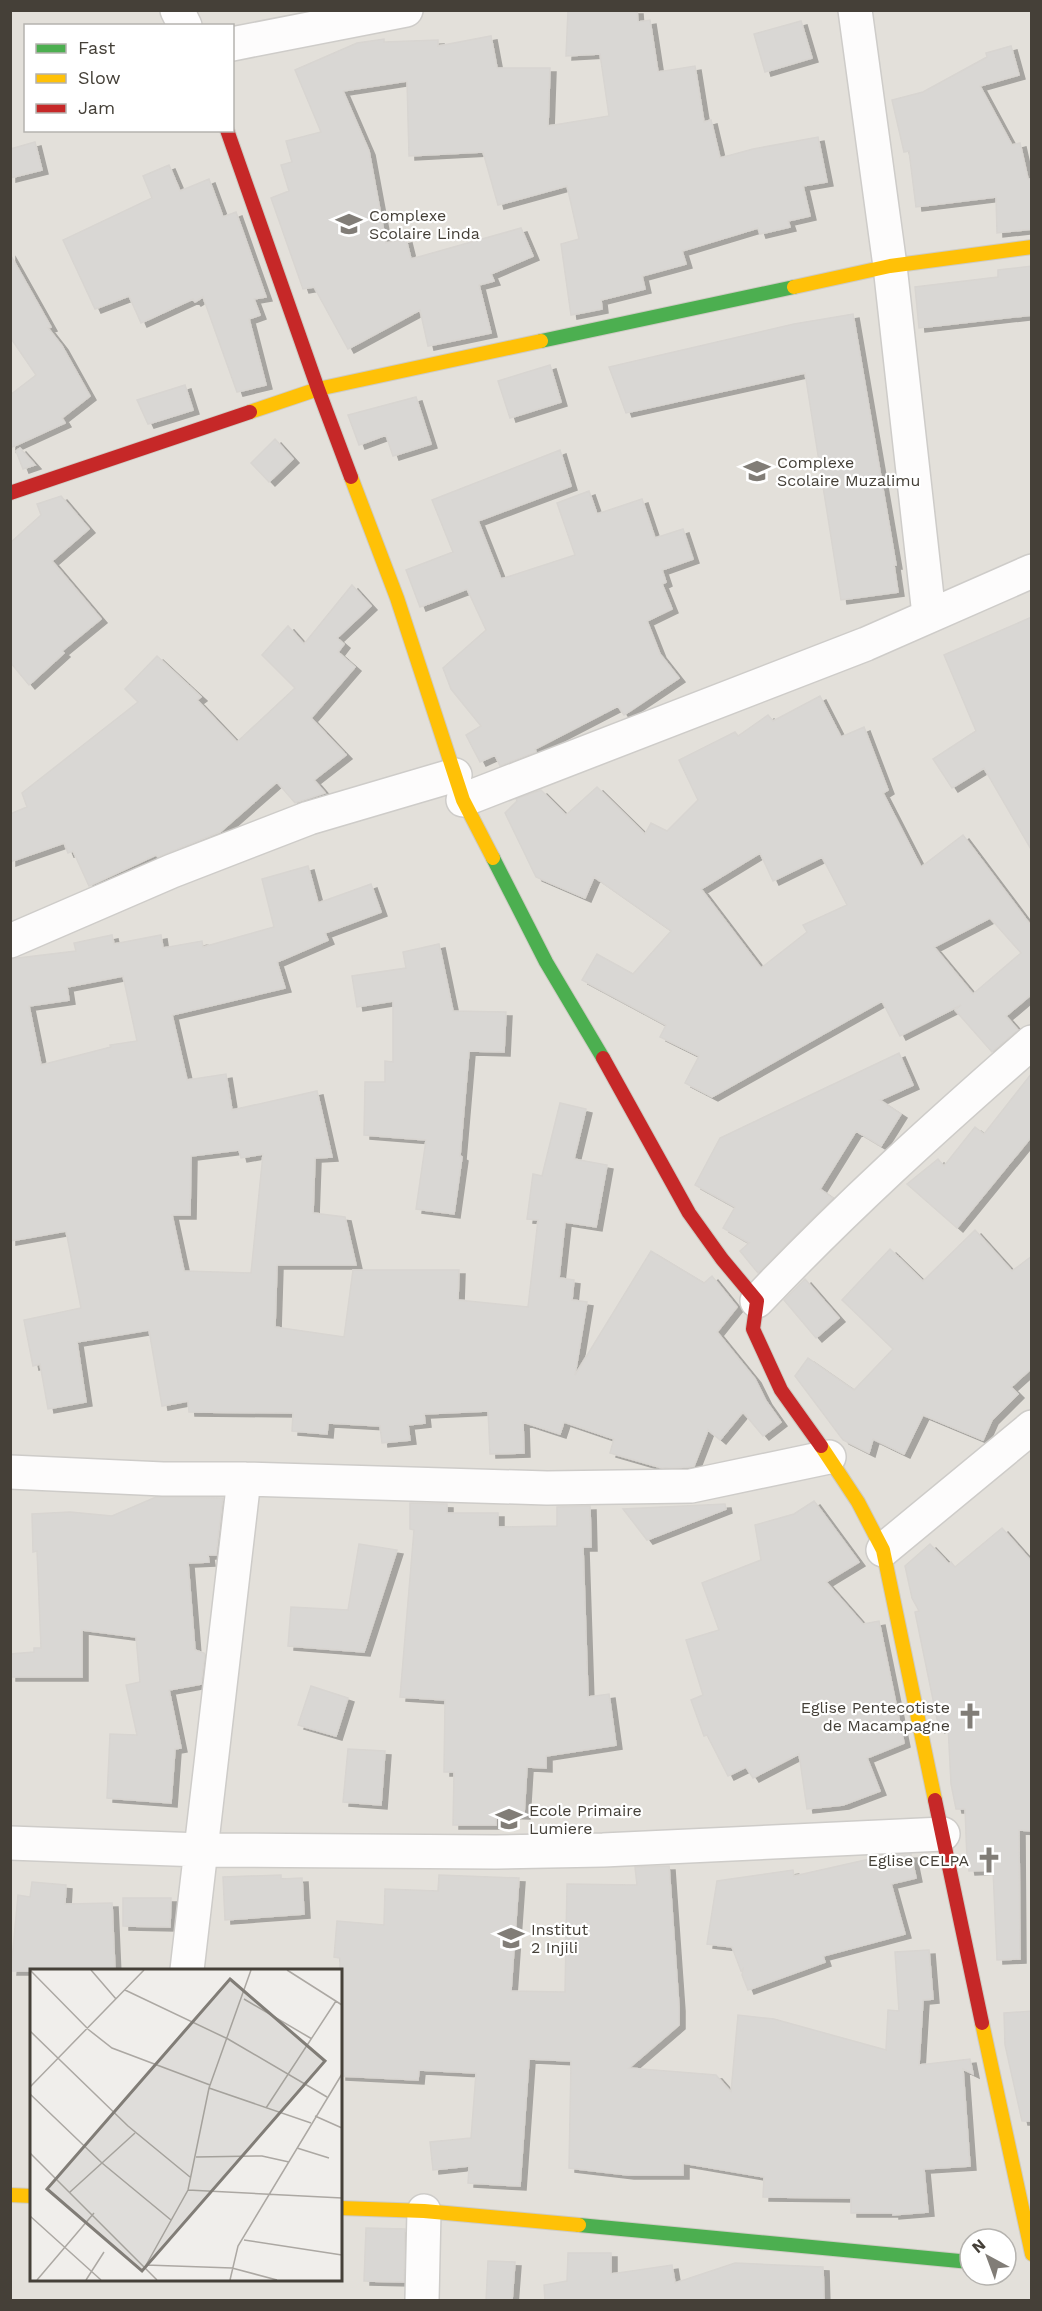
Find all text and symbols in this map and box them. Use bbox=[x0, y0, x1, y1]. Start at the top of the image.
legend bbox=[24, 24, 234, 132]
text: Fast bbox=[78, 37, 116, 58]
text: Slow bbox=[78, 67, 121, 88]
text: Jam bbox=[78, 97, 115, 118]
place label: Complexe Scolaire Linda bbox=[369, 206, 480, 243]
school or university icon: Complexe Scolaire Linda bbox=[334, 209, 364, 239]
place label: Complexe Scolaire Muzalimu bbox=[777, 453, 920, 490]
school or university icon: Complexe Scolaire Muzalimu bbox=[742, 456, 772, 486]
place label: Eglise Pentecotiste de Macampagne bbox=[801, 1698, 950, 1735]
church icon: Eglise Pentecotiste de Macampagne bbox=[955, 1701, 985, 1731]
place label: Ecole Primaire Lumiere bbox=[529, 1801, 642, 1838]
school or university icon: Ecole Primaire Lumiere bbox=[494, 1804, 524, 1834]
church icon: Eglise CELPA bbox=[974, 1845, 1004, 1875]
place label: Eglise CELPA bbox=[868, 1851, 969, 1870]
place label: Institut 2 Injili bbox=[531, 1920, 589, 1957]
school or university icon: Institut 2 Injili bbox=[496, 1923, 526, 1953]
inset map bbox=[30, 1969, 342, 2281]
north arrow bbox=[958, 2227, 1018, 2287]
text: N bbox=[968, 2235, 989, 2257]

